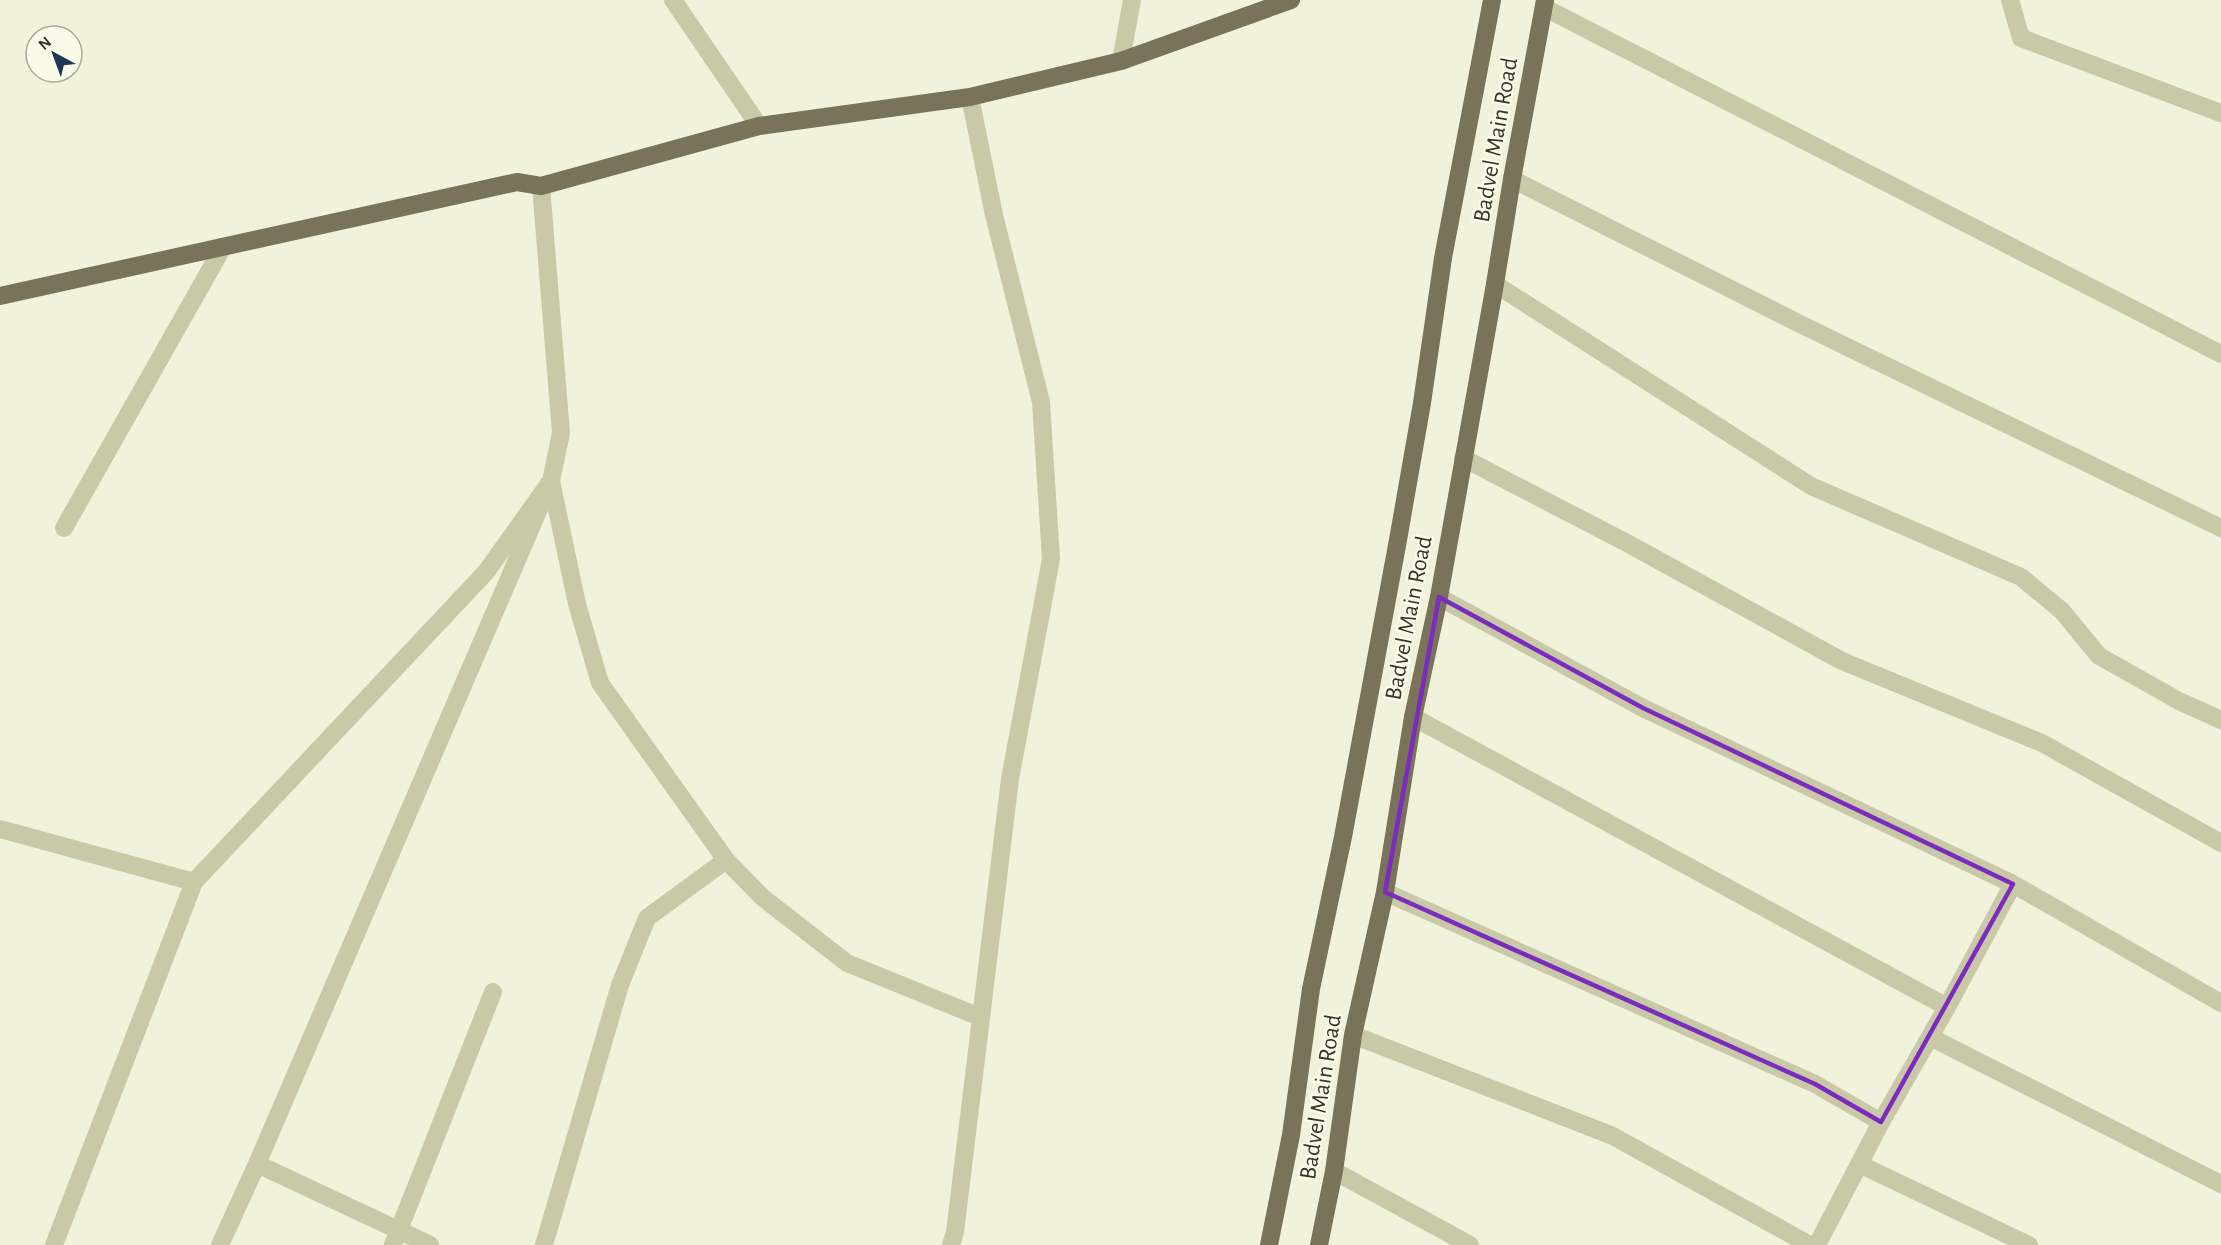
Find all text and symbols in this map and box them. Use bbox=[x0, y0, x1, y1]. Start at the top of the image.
north arrow bbox=[24, 24, 84, 84]
text: N bbox=[35, 34, 54, 53]
street label: Badvel Main Road bbox=[1470, 56, 1522, 224]
street label: Badvel Main Road bbox=[1381, 534, 1437, 702]
street label: Badvel Main Road bbox=[1296, 1013, 1346, 1181]

